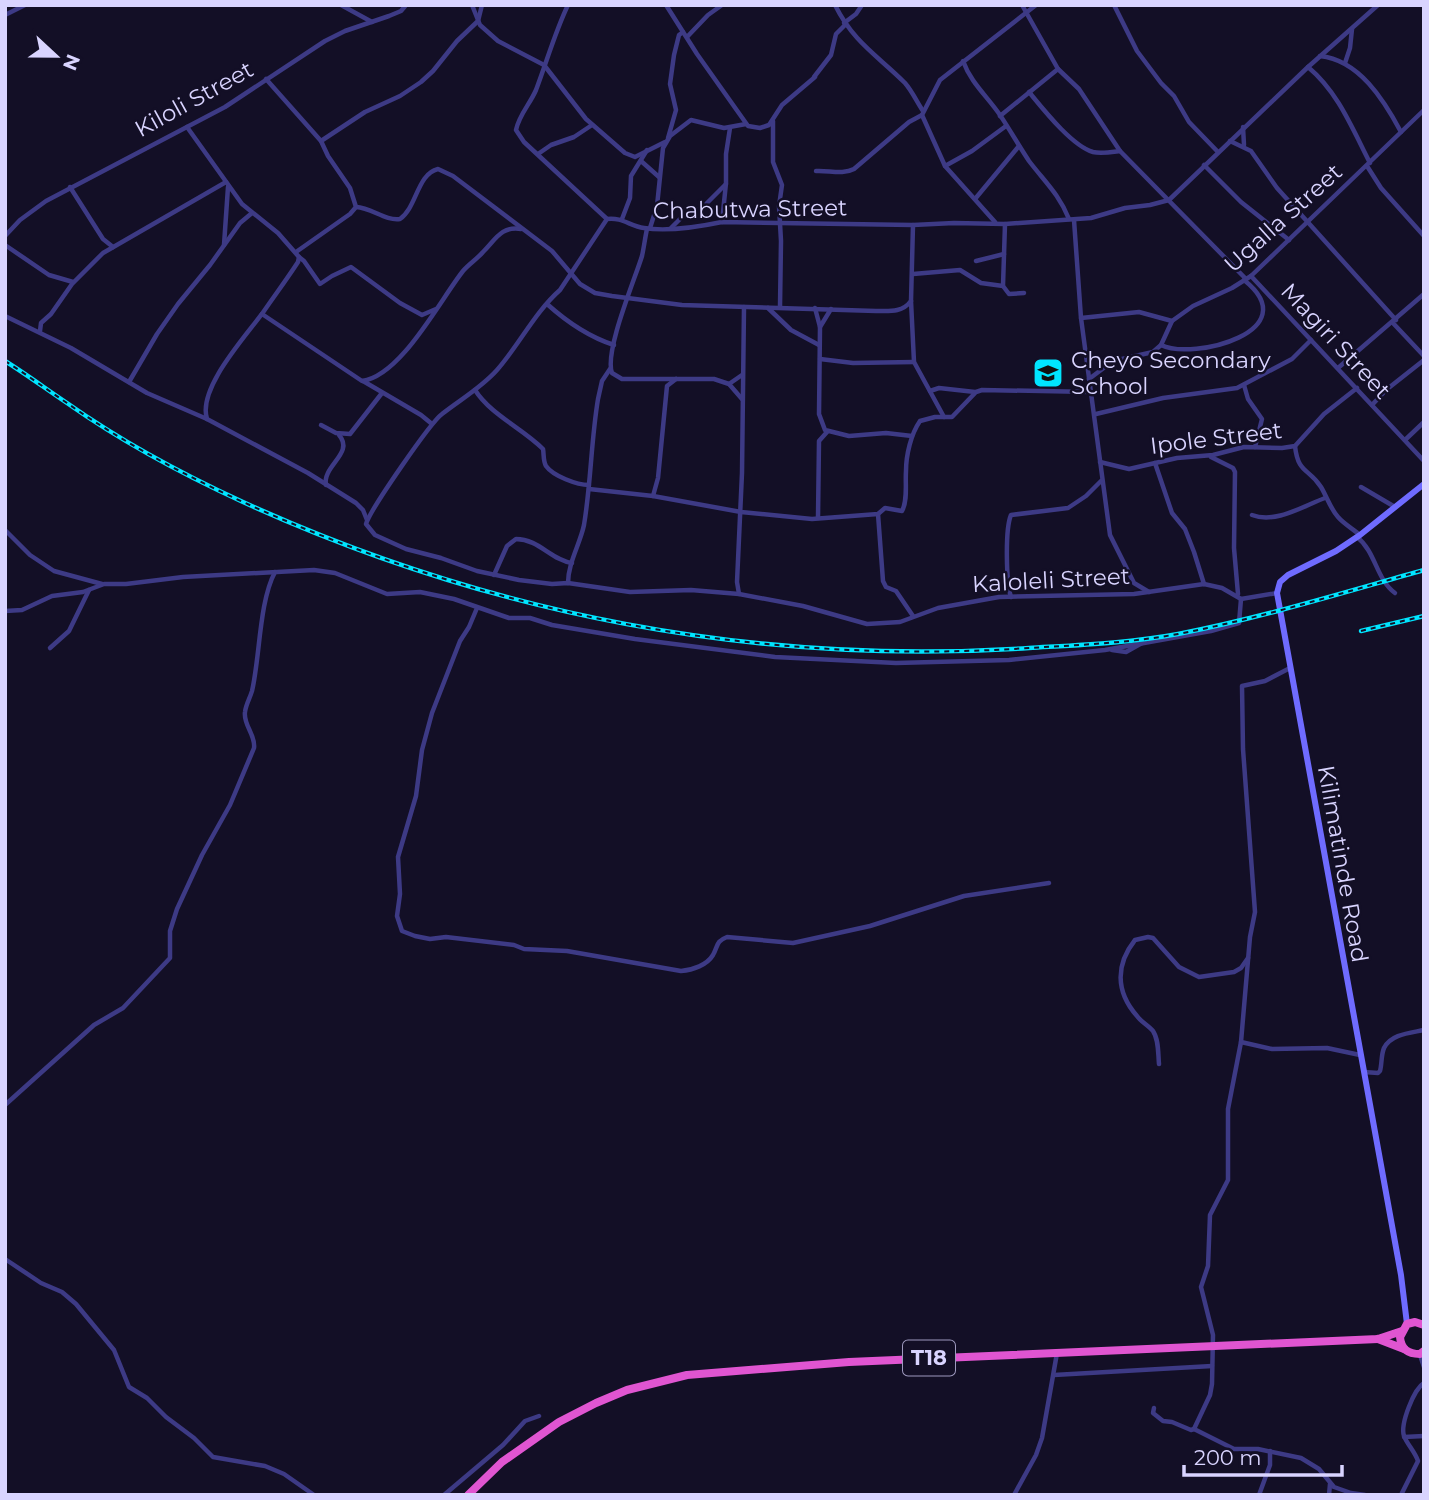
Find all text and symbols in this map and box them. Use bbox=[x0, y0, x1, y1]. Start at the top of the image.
north arrow bbox=[21, 21, 91, 91]
text: N bbox=[58, 51, 85, 74]
street label: Kiloli Street bbox=[130, 55, 258, 143]
street label: Ugalla Street bbox=[1218, 158, 1348, 278]
street label: Chabutwa Street bbox=[653, 193, 847, 225]
street label: Magiri Street bbox=[1275, 277, 1397, 405]
place label: Cheyo Secondary School bbox=[1071, 346, 1271, 400]
school or university icon: Cheyo Secondary School bbox=[1031, 356, 1065, 390]
street label: Ipole Street bbox=[1148, 416, 1284, 460]
street label: Kaloleli Street bbox=[971, 562, 1131, 598]
street label: Kilimatinde Road bbox=[1312, 763, 1374, 965]
road number: T18 bbox=[903, 1340, 955, 1376]
scale bar bbox=[1184, 1434, 1342, 1478]
text: 200 m bbox=[1194, 1445, 1261, 1470]

